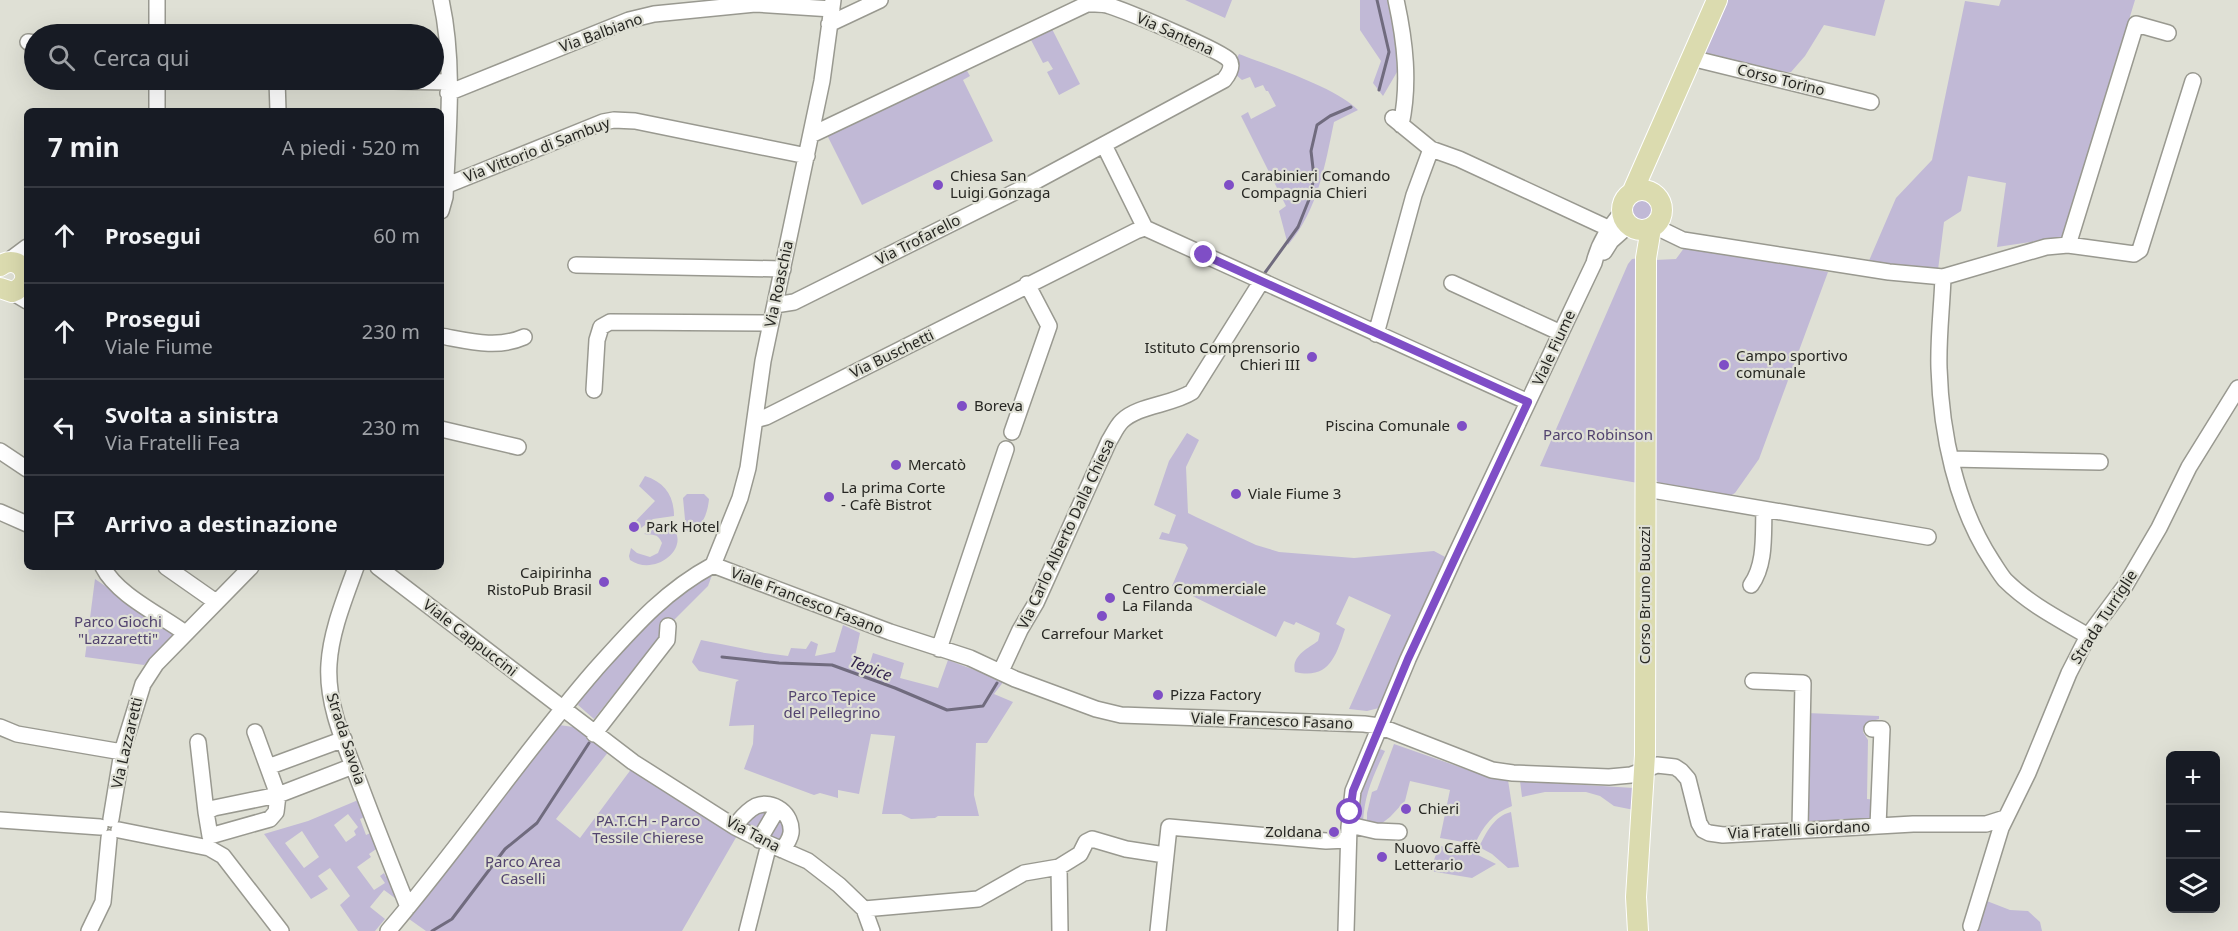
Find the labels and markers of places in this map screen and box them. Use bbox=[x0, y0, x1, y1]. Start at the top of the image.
place label: Chiesa San Luigi Gonzaga bbox=[950, 165, 1050, 202]
place label: Carabinieri Comando Compagnia Chieri bbox=[1241, 165, 1390, 202]
marker: Chiesa San Luigi Gonzaga bbox=[931, 178, 945, 192]
marker: Carabinieri Comando Compagnia Chieri bbox=[1222, 178, 1236, 192]
place label: Istituto Comprensorio Chieri III bbox=[1145, 337, 1300, 374]
place label: Campo sportivo comunale bbox=[1736, 345, 1848, 382]
marker: Istituto Comprensorio Chieri III bbox=[1305, 350, 1319, 364]
marker: Campo sportivo comunale bbox=[1717, 358, 1731, 372]
place label: Boreva bbox=[974, 395, 1023, 415]
marker: Boreva bbox=[955, 399, 969, 413]
place label: Piscina Comunale bbox=[1325, 415, 1450, 435]
marker: Piscina Comunale bbox=[1455, 419, 1469, 433]
place label: Mercatò bbox=[908, 454, 966, 474]
marker: Mercatò bbox=[889, 458, 903, 472]
place label: La prima Corte - Cafè Bistrot bbox=[841, 477, 945, 514]
place label: Viale Fiume 3 bbox=[1248, 483, 1341, 503]
marker: Viale Fiume 3 bbox=[1229, 487, 1243, 501]
marker: La prima Corte - Cafè Bistrot bbox=[822, 490, 836, 504]
place label: Park Hotel bbox=[646, 516, 720, 536]
marker: Park Hotel bbox=[627, 520, 641, 534]
place label: Caipirinha RistoPub Brasil bbox=[487, 562, 592, 599]
marker: Caipirinha RistoPub Brasil bbox=[597, 575, 611, 589]
place label: Centro Commerciale La Filanda bbox=[1122, 578, 1266, 615]
marker: Centro Commerciale La Filanda bbox=[1103, 591, 1117, 605]
marker: Carrefour Market bbox=[1095, 609, 1109, 623]
place label: Carrefour Market bbox=[1041, 623, 1164, 643]
place label: Pizza Factory bbox=[1170, 684, 1261, 704]
marker: Pizza Factory bbox=[1151, 688, 1165, 702]
place label: Chieri bbox=[1418, 798, 1459, 818]
marker: Chieri bbox=[1399, 802, 1413, 816]
place label: Zoldana bbox=[1265, 821, 1322, 841]
marker: Zoldana bbox=[1327, 825, 1341, 839]
place label: Nuovo Caffè Letterario bbox=[1394, 837, 1481, 874]
marker: Nuovo Caffè Letterario bbox=[1375, 850, 1389, 864]

